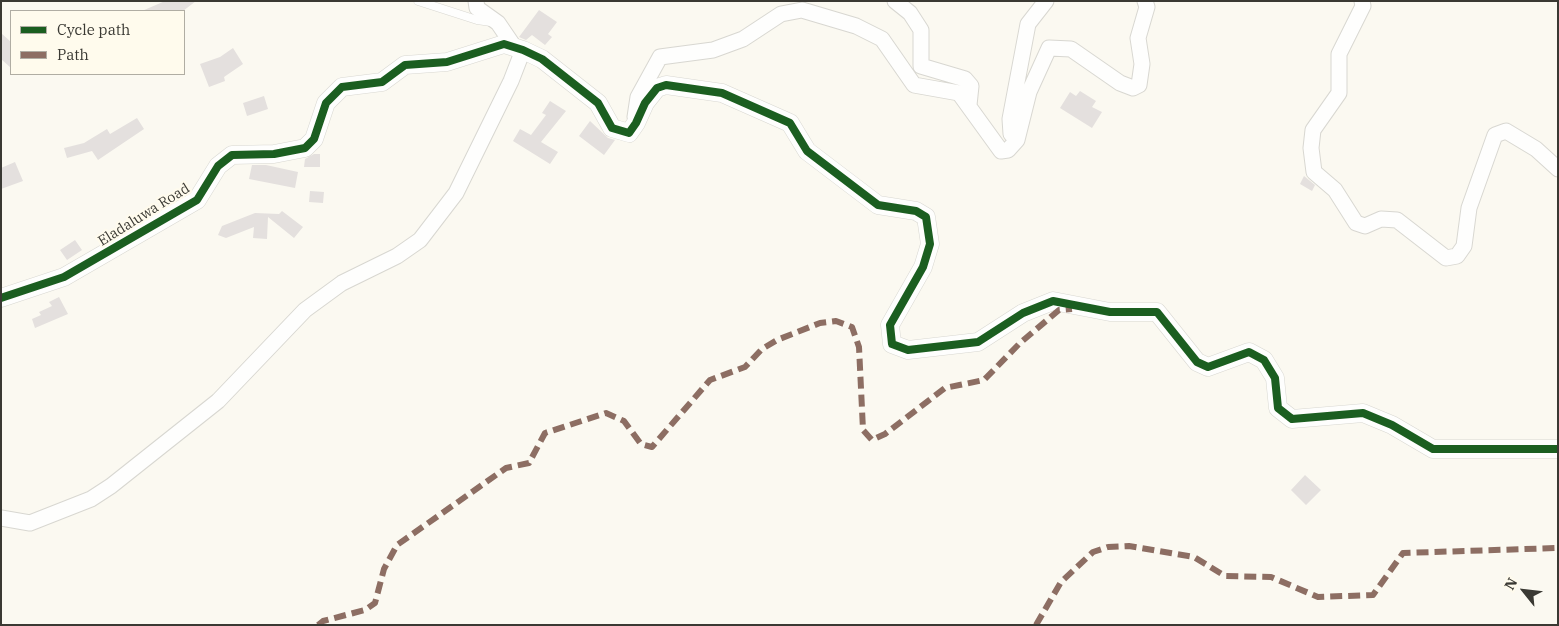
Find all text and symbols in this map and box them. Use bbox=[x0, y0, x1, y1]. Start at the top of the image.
legend bbox=[10, 10, 185, 75]
text: Cycle path bbox=[57, 20, 130, 39]
text: Path bbox=[57, 45, 89, 64]
street label: Eladaluwa Road bbox=[95, 180, 193, 250]
north arrow bbox=[1499, 566, 1549, 616]
text: N bbox=[1500, 575, 1521, 593]

